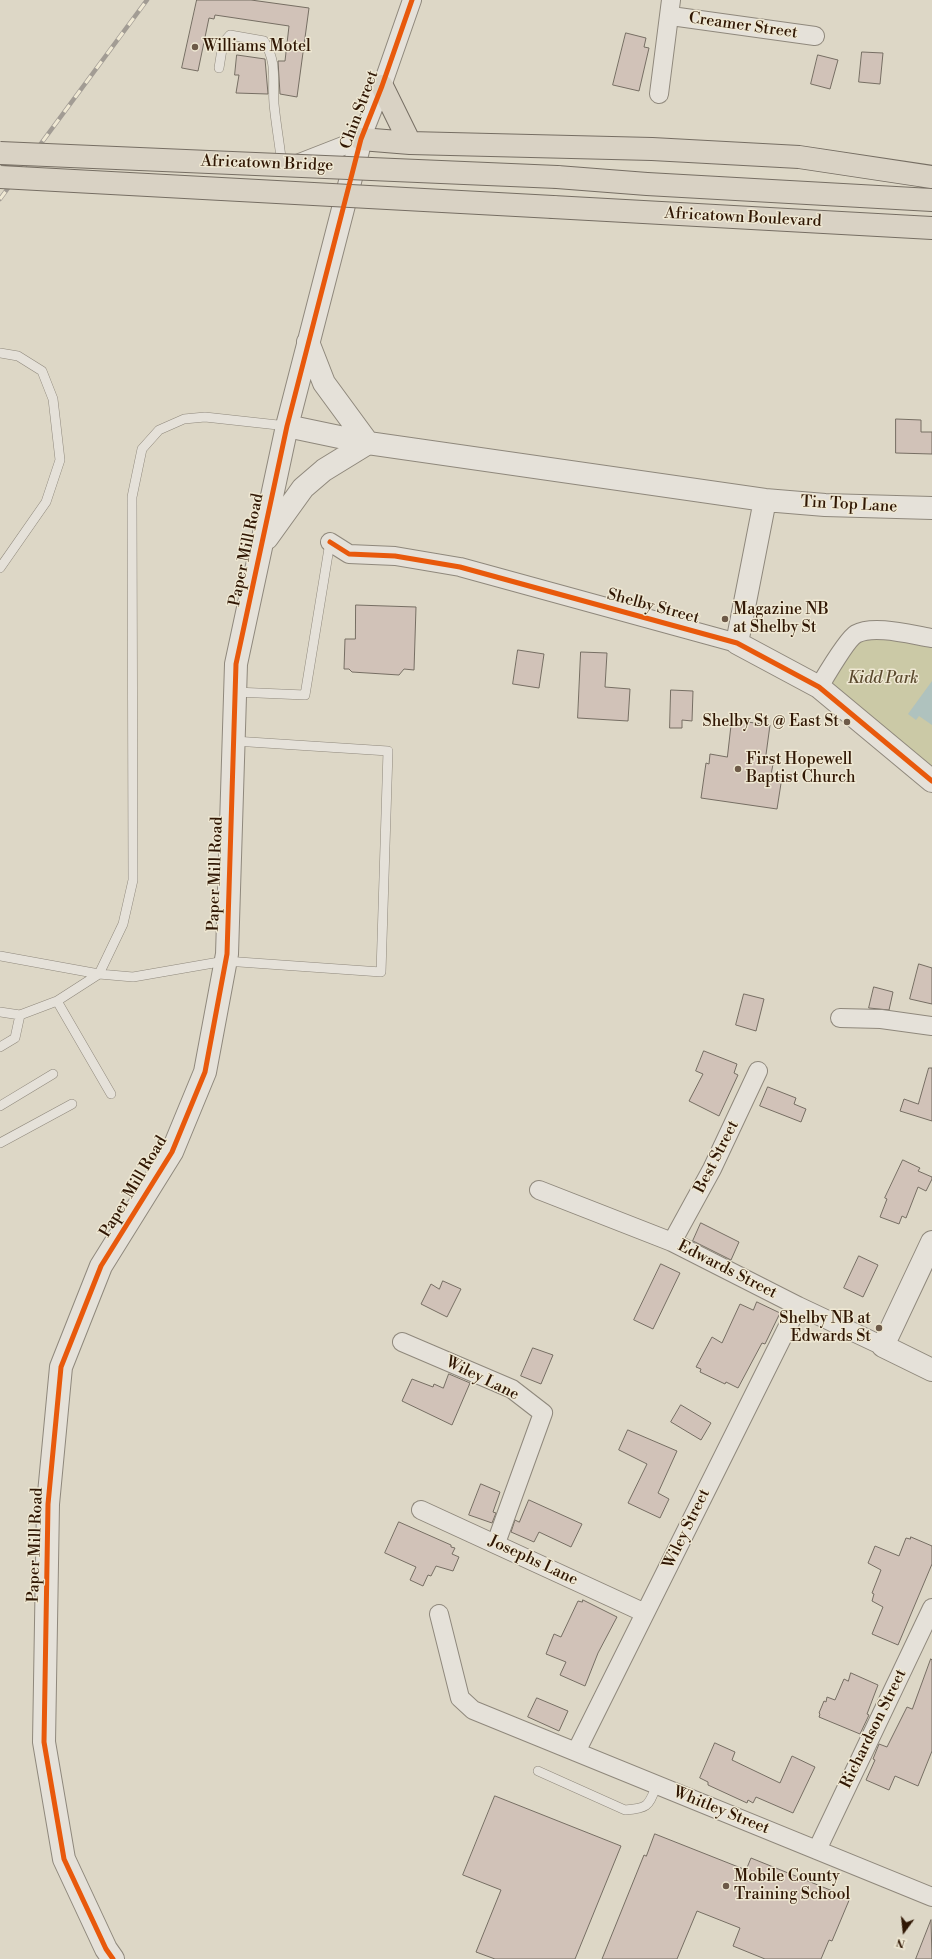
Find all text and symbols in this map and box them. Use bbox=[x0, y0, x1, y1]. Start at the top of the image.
street label: Creamer Street bbox=[687, 9, 799, 43]
place label: Williams Motel bbox=[203, 37, 311, 57]
marker: Williams Motel bbox=[190, 42, 200, 52]
street label: Chin Street bbox=[337, 68, 383, 152]
street label: Africatown Bridge bbox=[200, 152, 334, 176]
street label: Africatown Boulevard bbox=[664, 204, 822, 232]
street label: Paper Mill Road bbox=[226, 492, 268, 608]
street label: Tin Top Lane bbox=[800, 493, 898, 517]
street label: Shelby Street bbox=[605, 585, 701, 629]
place label: Magazine NB at Shelby St bbox=[733, 600, 829, 638]
marker: Magazine NB at Shelby St bbox=[720, 614, 730, 624]
park label: Kidd Park bbox=[848, 669, 918, 689]
place label: Shelby St @ East St bbox=[703, 712, 839, 732]
marker: Shelby St @ East St bbox=[842, 717, 852, 727]
place label: First Hopewell Baptist Church bbox=[746, 750, 855, 788]
marker: First Hopewell Baptist Church bbox=[733, 764, 743, 774]
street label: Paper Mill Road bbox=[204, 816, 228, 932]
street label: Best Street bbox=[691, 1118, 743, 1196]
street label: Paper Mill Road bbox=[96, 1133, 172, 1241]
street label: Edwards Street bbox=[674, 1237, 780, 1303]
place label: Shelby NB at Edwards St bbox=[779, 1309, 871, 1347]
marker: Shelby NB at Edwards St bbox=[874, 1323, 884, 1333]
street label: Wiley Lane bbox=[442, 1353, 522, 1405]
street label: Wiley Street bbox=[659, 1486, 715, 1572]
street label: Paper Mill Road bbox=[24, 1487, 48, 1603]
street label: Josephs Lane bbox=[485, 1532, 581, 1590]
street label: Richardson Street bbox=[837, 1666, 911, 1792]
street label: Whitley Street bbox=[670, 1783, 772, 1839]
place label: Mobile County Training School bbox=[734, 1867, 850, 1905]
marker: Mobile County Training School bbox=[721, 1881, 731, 1891]
north arrow bbox=[884, 1911, 924, 1951]
text: N bbox=[895, 1935, 907, 1950]

